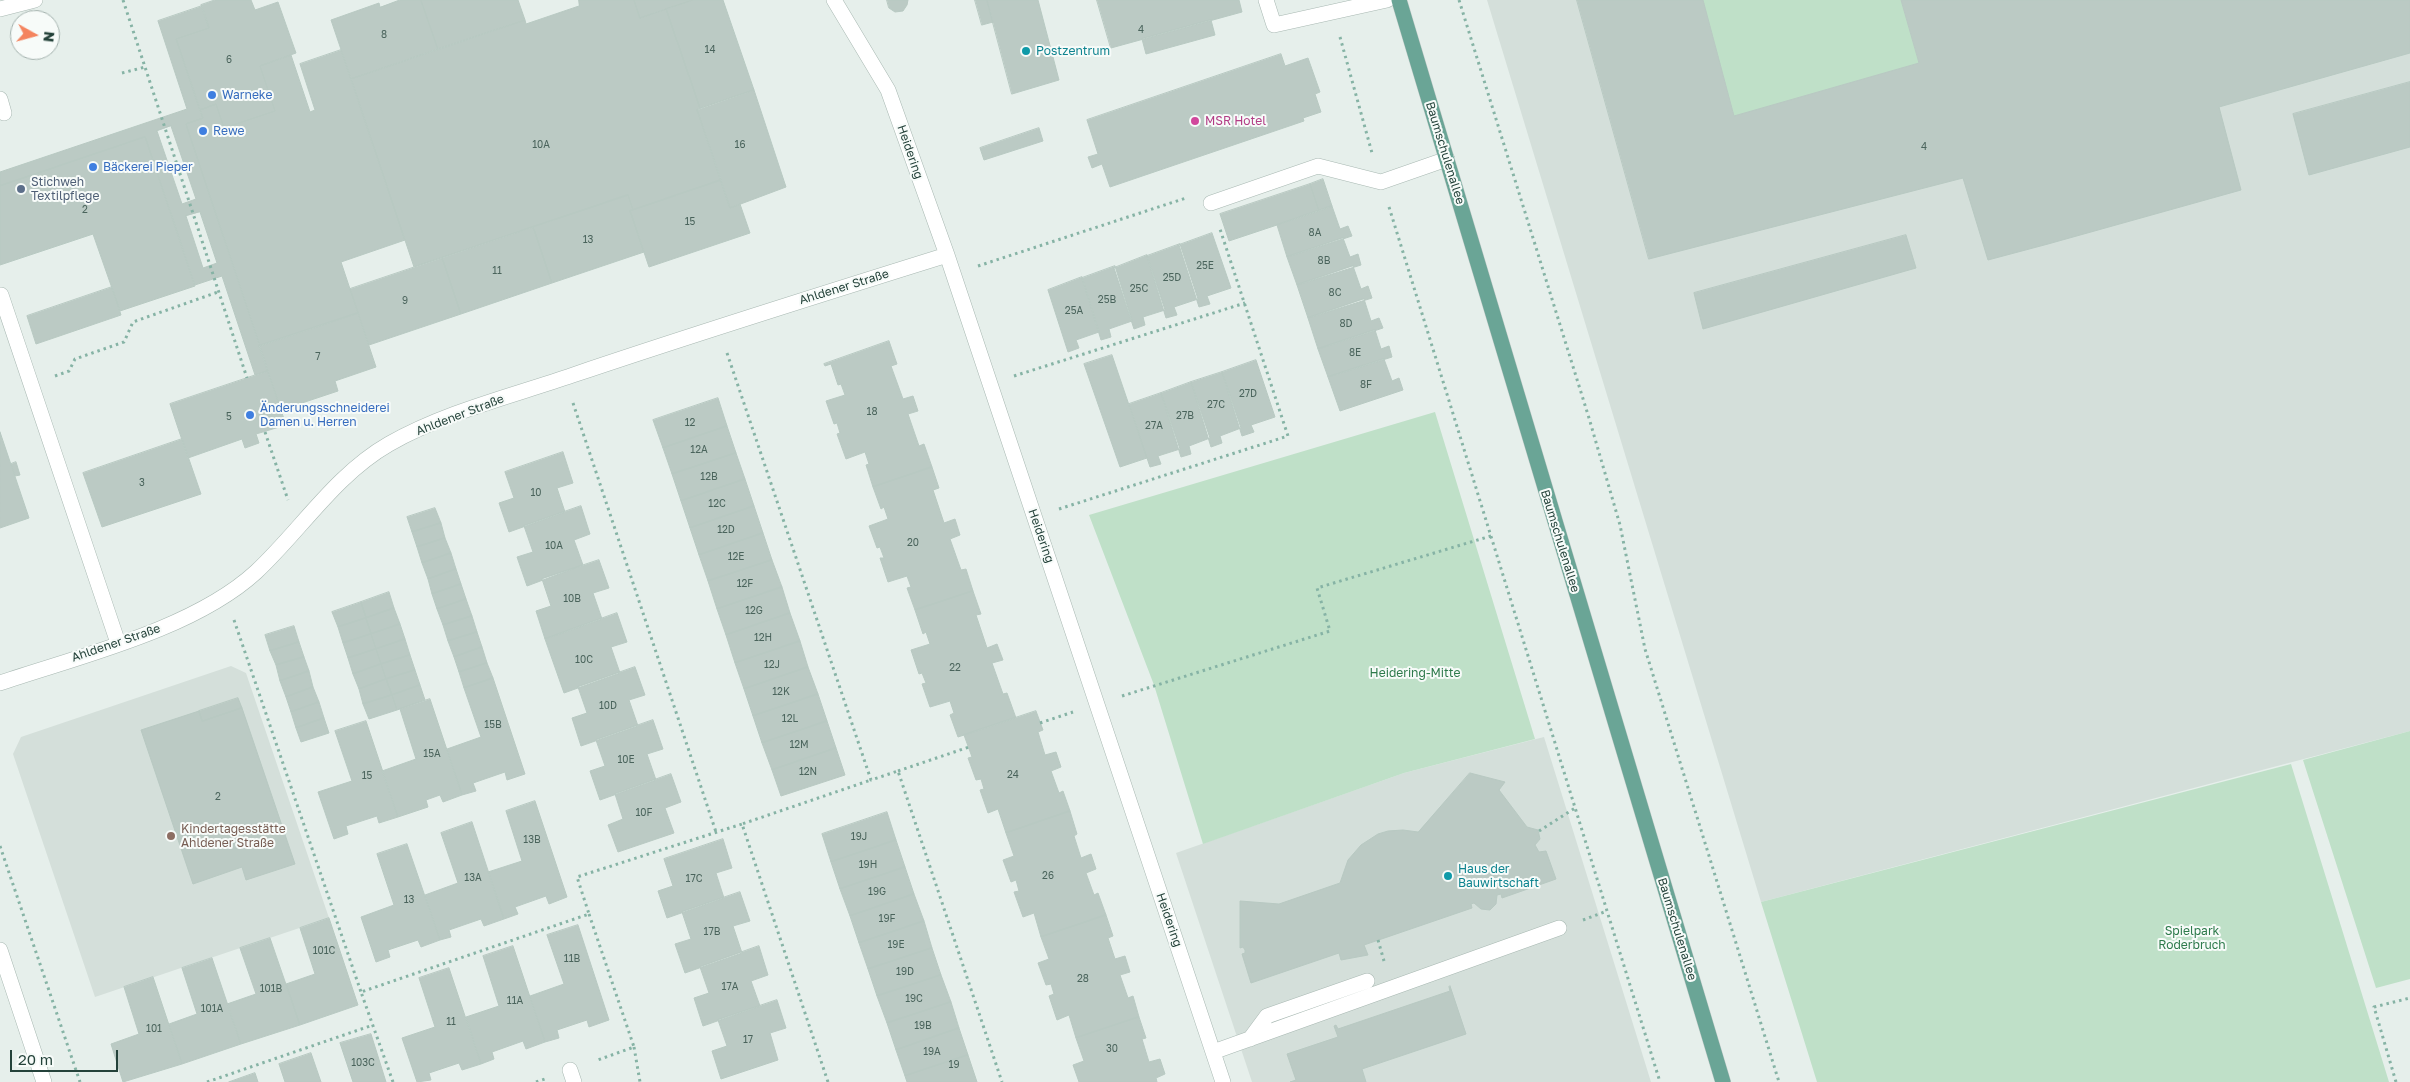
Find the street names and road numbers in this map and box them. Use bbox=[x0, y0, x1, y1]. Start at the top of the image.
street label: Baumschulenallee bbox=[1423, 100, 1467, 206]
street label: Heidering bbox=[894, 123, 926, 181]
street label: Ahldener Straße bbox=[797, 267, 891, 307]
street label: Ahldener Straße bbox=[414, 392, 506, 438]
street label: Baumschulenallee bbox=[1538, 488, 1582, 594]
street label: Heidering bbox=[1025, 507, 1057, 565]
street label: Ahldener Straße bbox=[70, 621, 162, 665]
street label: Baumschulenallee bbox=[1655, 876, 1699, 982]
street label: Heidering bbox=[1153, 891, 1185, 949]

